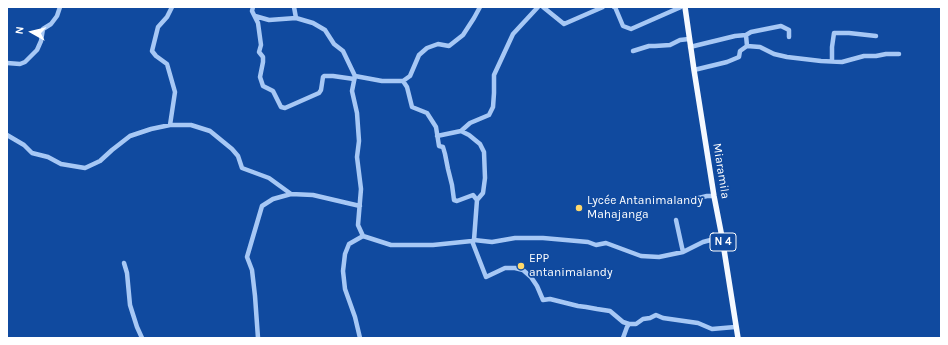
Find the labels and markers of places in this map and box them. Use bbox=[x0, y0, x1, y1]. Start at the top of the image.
place label: Lycée Antanimalandy Mahajanga bbox=[587, 194, 703, 222]
marker: Lycée Antanimalandy Mahajanga bbox=[574, 203, 584, 213]
place label: EPP antanimalandy bbox=[529, 252, 613, 280]
marker: EPP antanimalandy bbox=[516, 261, 526, 271]

